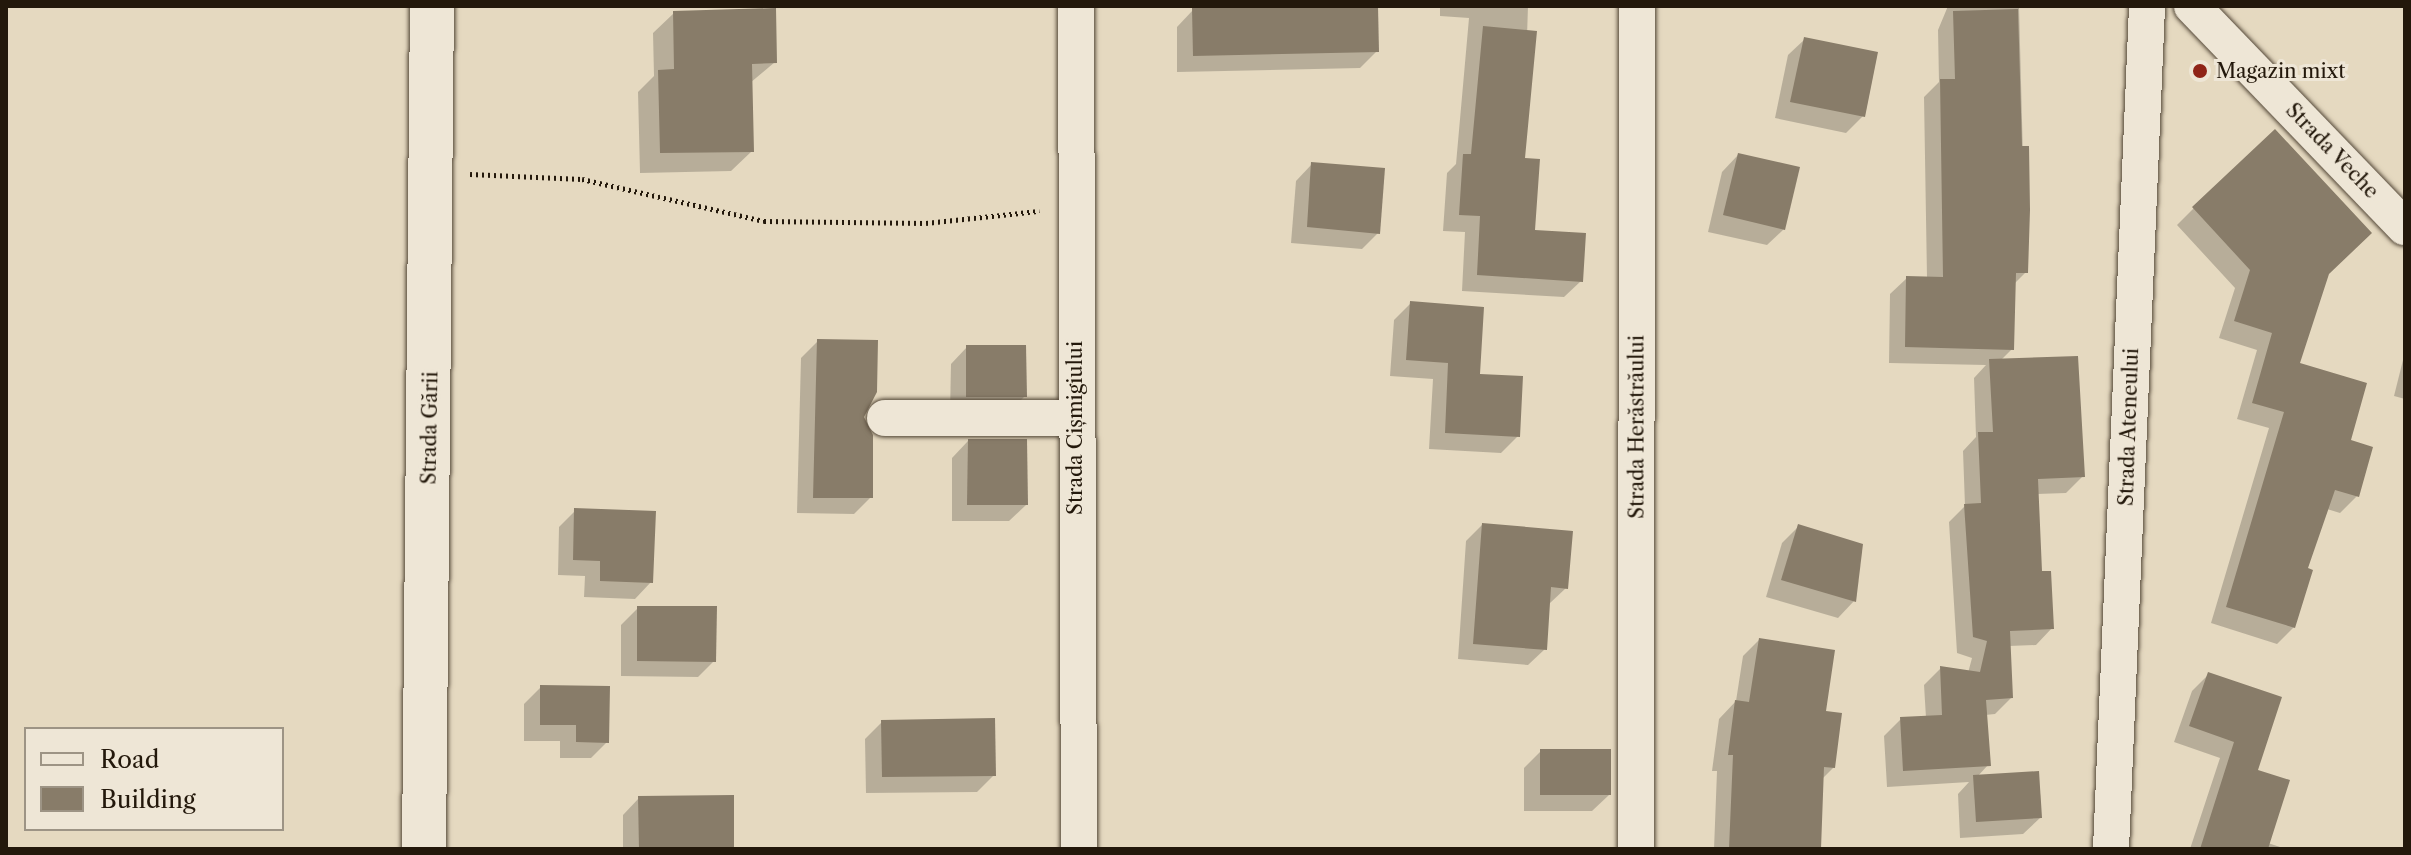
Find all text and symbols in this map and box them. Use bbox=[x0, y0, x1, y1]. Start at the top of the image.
place label: Magazin mixt bbox=[2216, 59, 2345, 83]
marker: Magazin mixt bbox=[2191, 62, 2209, 80]
street label: Strada Veche bbox=[2280, 98, 2384, 204]
street label: Strada Herăstrăului bbox=[1625, 335, 1649, 519]
street label: Strada Cișmigiului bbox=[1063, 341, 1087, 515]
street label: Strada Ateneului bbox=[2114, 347, 2144, 507]
street label: Strada Gării bbox=[417, 371, 443, 485]
legend bbox=[24, 727, 284, 831]
text: Road bbox=[100, 745, 159, 774]
text: Building bbox=[100, 785, 196, 814]

